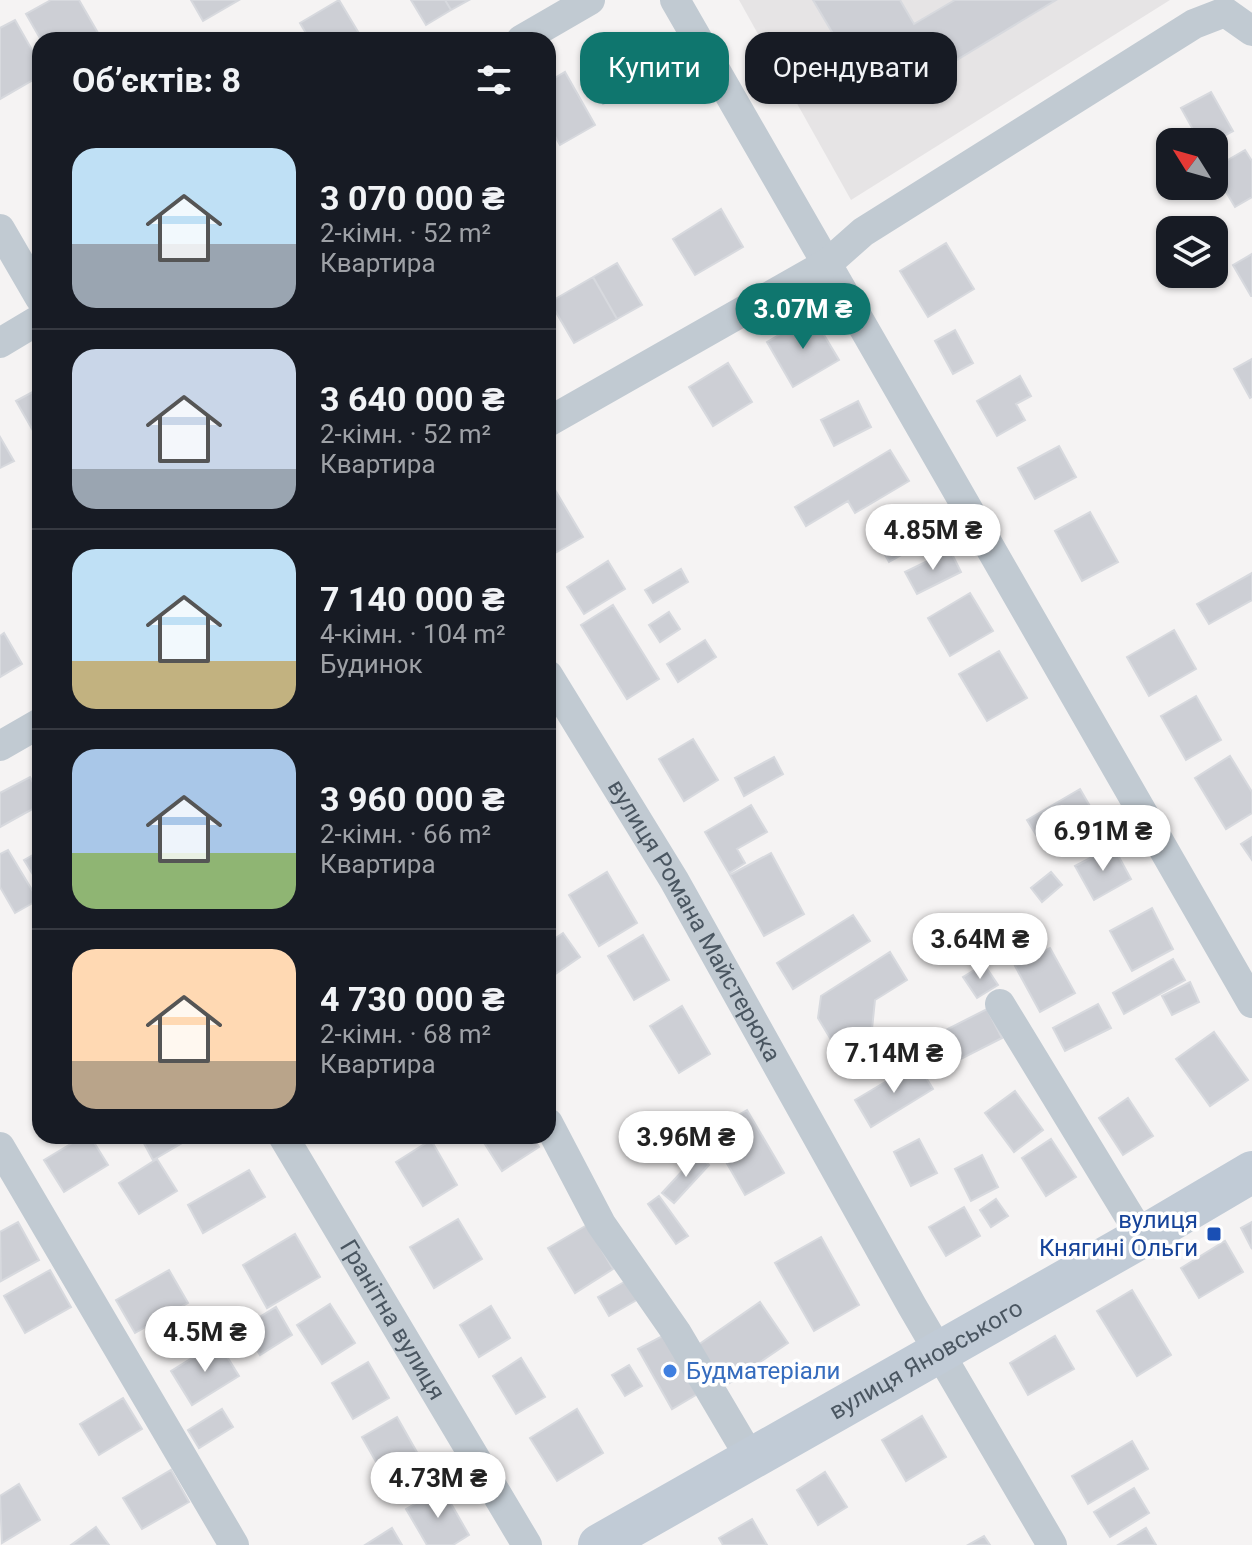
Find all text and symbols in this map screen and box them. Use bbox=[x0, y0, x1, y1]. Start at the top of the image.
chip: Купити bbox=[580, 32, 729, 104]
chip: Орендувати bbox=[745, 32, 957, 104]
icon: filters bbox=[472, 58, 516, 102]
text: Об’єктів: 8 bbox=[72, 60, 241, 100]
north arrow bbox=[1156, 128, 1228, 200]
map controls bbox=[1156, 128, 1228, 288]
text: 3 070 000 ₴ bbox=[320, 178, 505, 218]
icon: home bbox=[136, 180, 232, 276]
button: layers bbox=[1156, 216, 1228, 288]
text: 2-кімн. · 52 m² bbox=[320, 218, 491, 248]
text: Квартира bbox=[320, 248, 436, 278]
pin: 3.07M ₴ bbox=[729, 283, 877, 351]
text: 3.07M ₴ bbox=[754, 294, 852, 324]
text: 3 640 000 ₴ bbox=[320, 379, 505, 419]
icon: home bbox=[136, 381, 232, 477]
text: 2-кімн. · 52 m² bbox=[320, 419, 491, 449]
text: Квартира bbox=[320, 449, 436, 479]
pin: 4.85M ₴ bbox=[859, 504, 1007, 572]
text: 4.85M ₴ bbox=[884, 515, 982, 545]
text: 7 140 000 ₴ bbox=[320, 579, 505, 619]
icon: home bbox=[136, 581, 232, 677]
text: 4-кімн. · 104 m² bbox=[320, 619, 506, 649]
text: Будинок bbox=[320, 649, 423, 679]
street label: вулиця Романа Майстерюка bbox=[602, 775, 787, 1067]
text: 3 960 000 ₴ bbox=[320, 779, 505, 819]
icon: home bbox=[136, 781, 232, 877]
pin: 6.91M ₴ bbox=[1029, 805, 1177, 873]
text: 6.91M ₴ bbox=[1054, 816, 1152, 846]
text: 2-кімн. · 66 m² bbox=[320, 819, 491, 849]
text: Квартира bbox=[320, 849, 436, 879]
pin: 3.64M ₴ bbox=[906, 913, 1054, 981]
text: 3.64M ₴ bbox=[931, 924, 1029, 954]
text: 4 730 000 ₴ bbox=[320, 979, 505, 1019]
icon: home bbox=[136, 981, 232, 1077]
text: 2-кімн. · 68 m² bbox=[320, 1019, 491, 1049]
pin: 7.14M ₴ bbox=[820, 1027, 968, 1095]
text: 7.14M ₴ bbox=[845, 1038, 943, 1068]
text: Квартира bbox=[320, 1049, 436, 1079]
pin: 3.96M ₴ bbox=[612, 1111, 760, 1179]
text: 3.96M ₴ bbox=[637, 1122, 735, 1152]
place label: вулиця Княгині Ольги bbox=[1039, 1206, 1198, 1262]
marker: вулиця Княгині Ольги bbox=[1205, 1225, 1223, 1243]
street label: Гранітна вулиця bbox=[334, 1235, 451, 1405]
street label: вулиця Яновського bbox=[824, 1294, 1028, 1425]
pin: 4.5M ₴ bbox=[140, 1306, 270, 1374]
text: 4.5M ₴ bbox=[163, 1317, 247, 1347]
place label: Будматеріали bbox=[686, 1357, 840, 1385]
marker: Будматеріали bbox=[661, 1362, 679, 1380]
pin: 4.73M ₴ bbox=[364, 1452, 512, 1520]
text: 4.73M ₴ bbox=[389, 1463, 487, 1493]

